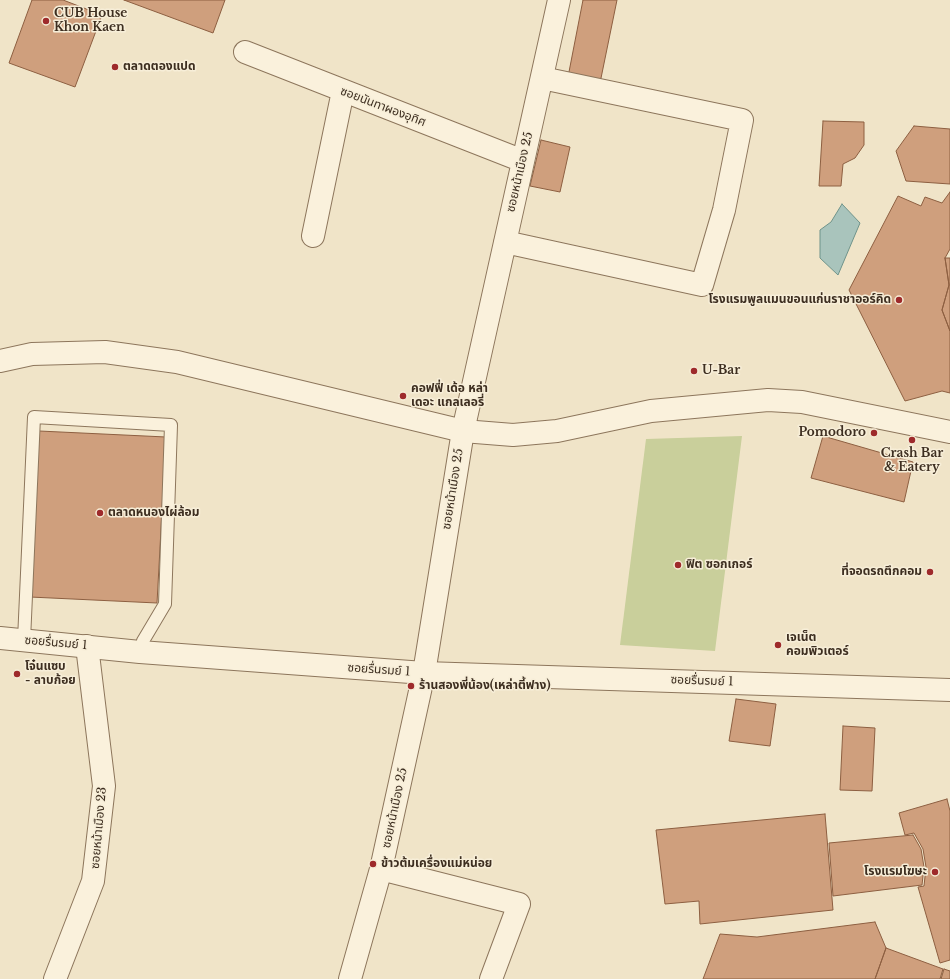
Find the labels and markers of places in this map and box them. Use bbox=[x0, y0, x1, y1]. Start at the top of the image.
place label: CUB House Khon Kaen bbox=[54, 7, 127, 35]
marker: CUB House Khon Kaen bbox=[41, 16, 51, 26]
place label: ตลาดตองแปด bbox=[123, 60, 196, 74]
marker: ตลาดตองแปด bbox=[110, 62, 120, 72]
place label: โรงแรมพูลแมนขอนแก่นราชาออร์คิด bbox=[708, 293, 891, 307]
marker: โรงแรมพูลแมนขอนแก่นราชาออร์คิด bbox=[894, 295, 904, 305]
place label: U-Bar bbox=[702, 364, 740, 378]
marker: U-Bar bbox=[689, 366, 699, 376]
place label: คอฟฟี่ เด้อ หล่า เดอะ แกลเลอรี่ bbox=[411, 382, 488, 410]
marker: คอฟฟี่ เด้อ หล่า เดอะ แกลเลอรี่ bbox=[398, 391, 408, 401]
place label: Pomodoro bbox=[799, 426, 866, 440]
marker: Pomodoro bbox=[869, 428, 879, 438]
marker: Crash Bar & Eatery bbox=[907, 435, 917, 445]
place label: Crash Bar & Eatery bbox=[881, 447, 943, 475]
place label: ตลาดหนองไผ่ล้อม bbox=[108, 506, 199, 520]
marker: ตลาดหนองไผ่ล้อม bbox=[95, 508, 105, 518]
place label: ฟิต ซอกเกอร์ bbox=[686, 558, 752, 572]
marker: ฟิต ซอกเกอร์ bbox=[673, 560, 683, 570]
place label: ที่จอดรถตึกคอม bbox=[841, 565, 922, 579]
marker: ที่จอดรถตึกคอม bbox=[925, 567, 935, 577]
place label: เจเน็ต คอมพิวเตอร์ bbox=[786, 631, 849, 659]
marker: เจเน็ต คอมพิวเตอร์ bbox=[773, 640, 783, 650]
place label: โจ๋นแซบ - ลาบก้อย bbox=[25, 660, 76, 688]
marker: โจ๋นแซบ - ลาบก้อย bbox=[12, 669, 22, 679]
place label: ร้านสองพี่น้อง(เหล่าตี้ฟาง) bbox=[419, 679, 551, 693]
marker: ร้านสองพี่น้อง(เหล่าตี้ฟาง) bbox=[406, 681, 416, 691]
place label: ข้าวต้มเครื่องแม่หน่อย bbox=[381, 857, 492, 871]
marker: ข้าวต้มเครื่องแม่หน่อย bbox=[368, 859, 378, 869]
place label: โรงแรมโฆษะ bbox=[864, 865, 927, 879]
marker: โรงแรมโฆษะ bbox=[930, 867, 940, 877]

